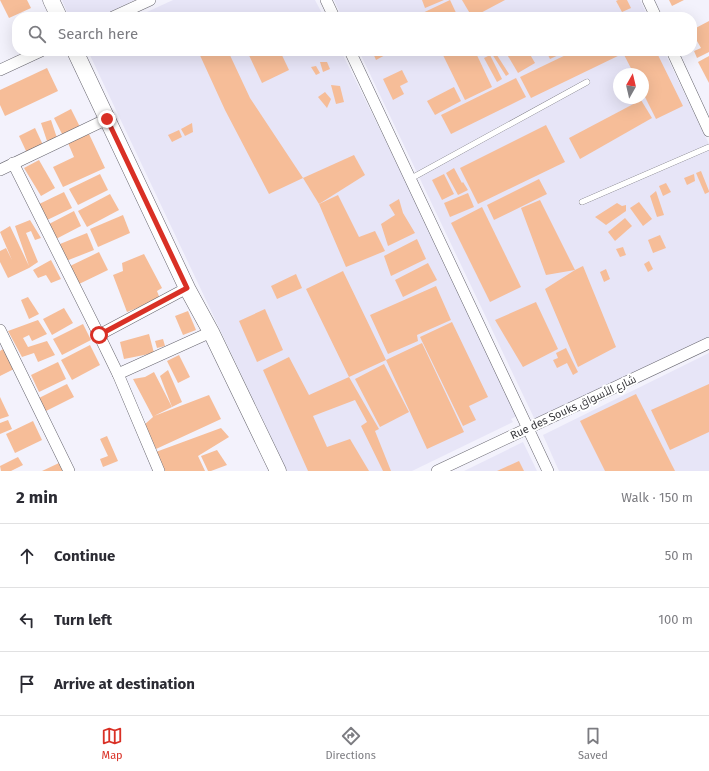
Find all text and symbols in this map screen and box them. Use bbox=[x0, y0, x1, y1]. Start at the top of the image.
search box bbox=[12, 12, 697, 56]
icon: search bbox=[26, 23, 48, 45]
text: Search here bbox=[58, 25, 138, 43]
north arrow bbox=[613, 68, 649, 104]
route end bbox=[98, 110, 116, 128]
route start bbox=[90, 326, 108, 344]
street label: Rue des Souks شارع الأسواق bbox=[508, 373, 639, 443]
text: 2 min bbox=[16, 487, 58, 508]
text: Walk · 150 m bbox=[621, 490, 693, 505]
icon: ahead bbox=[16, 545, 38, 567]
text: Continue bbox=[54, 547, 115, 565]
text: 50 m bbox=[665, 548, 693, 563]
icon: left bbox=[16, 609, 38, 631]
text: Turn left bbox=[54, 611, 112, 629]
text: 100 m bbox=[658, 612, 693, 627]
icon: arrive bbox=[16, 673, 38, 695]
text: Arrive at destination bbox=[54, 675, 195, 693]
tab: Map bbox=[101, 725, 123, 762]
tab: Directions bbox=[325, 725, 376, 762]
tab: Saved bbox=[578, 725, 608, 762]

